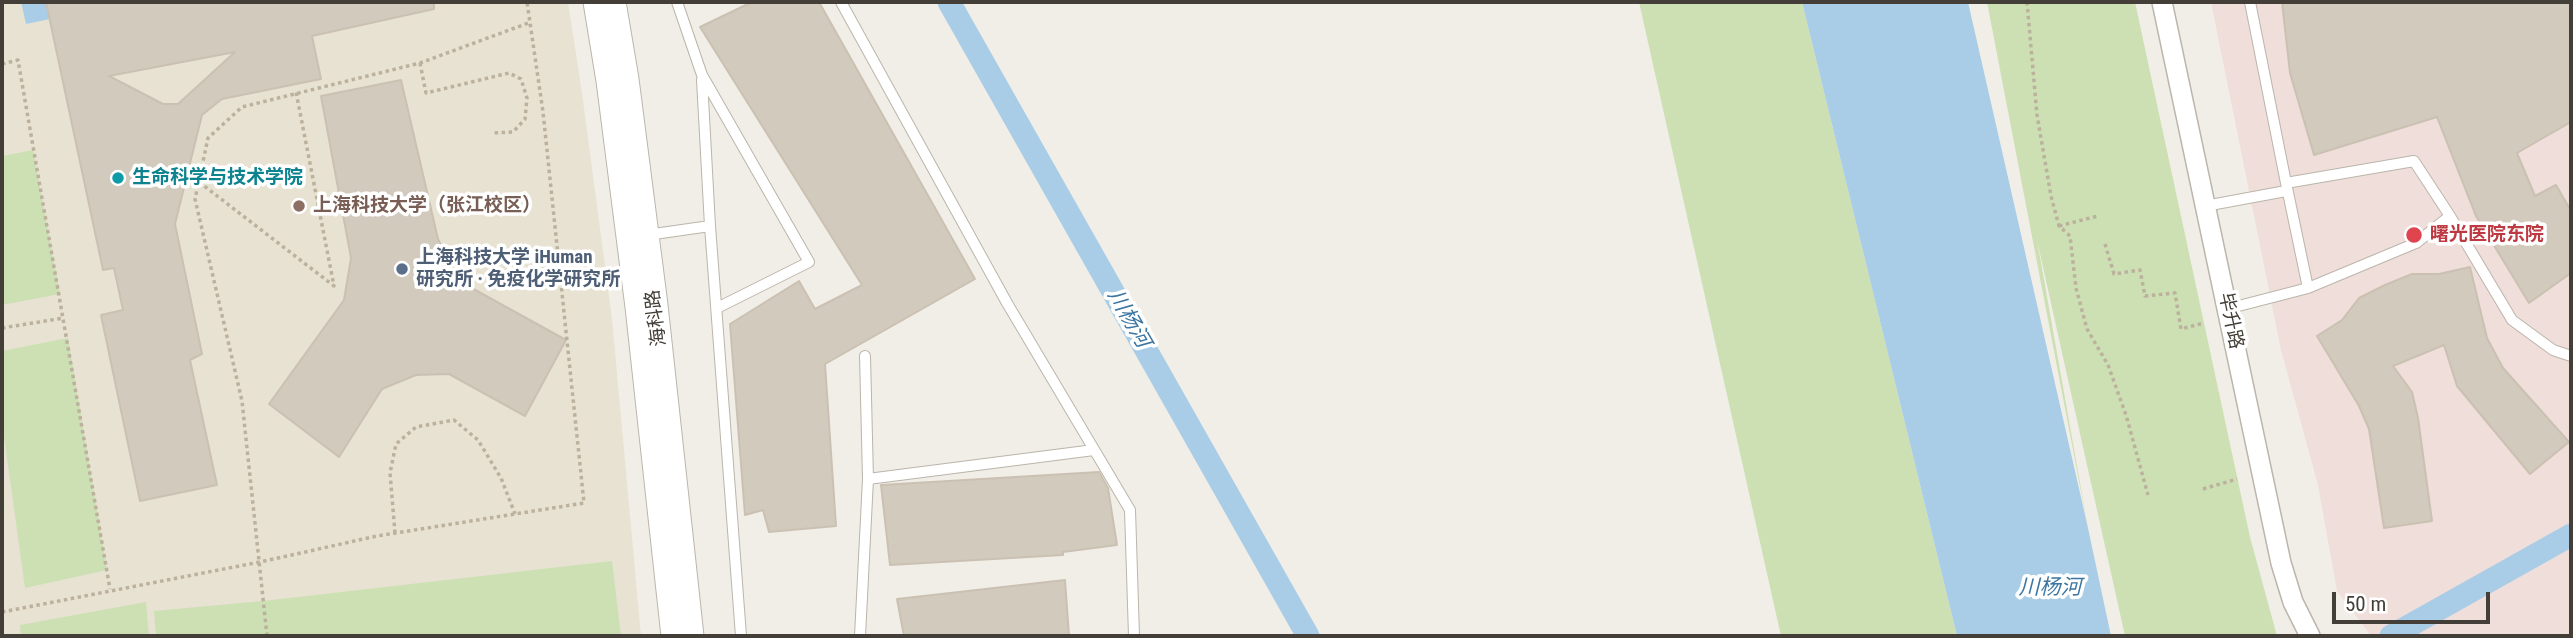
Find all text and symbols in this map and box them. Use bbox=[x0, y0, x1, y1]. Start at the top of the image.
place label: 生命科学与技术学院 bbox=[132, 167, 303, 189]
marker: 生命科学与技术学院 bbox=[110, 170, 126, 186]
place label: 上海科技大学（张江校区） bbox=[313, 195, 541, 217]
marker: 上海科技大学（张江校区） bbox=[291, 198, 307, 214]
place label: 曙光医院东院 bbox=[2430, 224, 2544, 246]
marker: 曙光医院东院 bbox=[2404, 225, 2424, 245]
place label: 上海科技大学 iHuman 研究所 · 免疫化学研究所 bbox=[416, 247, 620, 291]
marker: 上海科技大学 iHuman 研究所 · 免疫化学研究所 bbox=[394, 261, 410, 277]
water label: 川杨河 bbox=[1101, 285, 1155, 353]
street label: 海科路 bbox=[642, 288, 672, 348]
street label: 毕升路 bbox=[2213, 291, 2247, 351]
water label: 川杨河 bbox=[2019, 576, 2081, 602]
scale bar bbox=[2335, 578, 2492, 622]
text: 50 m bbox=[2345, 592, 2386, 616]

